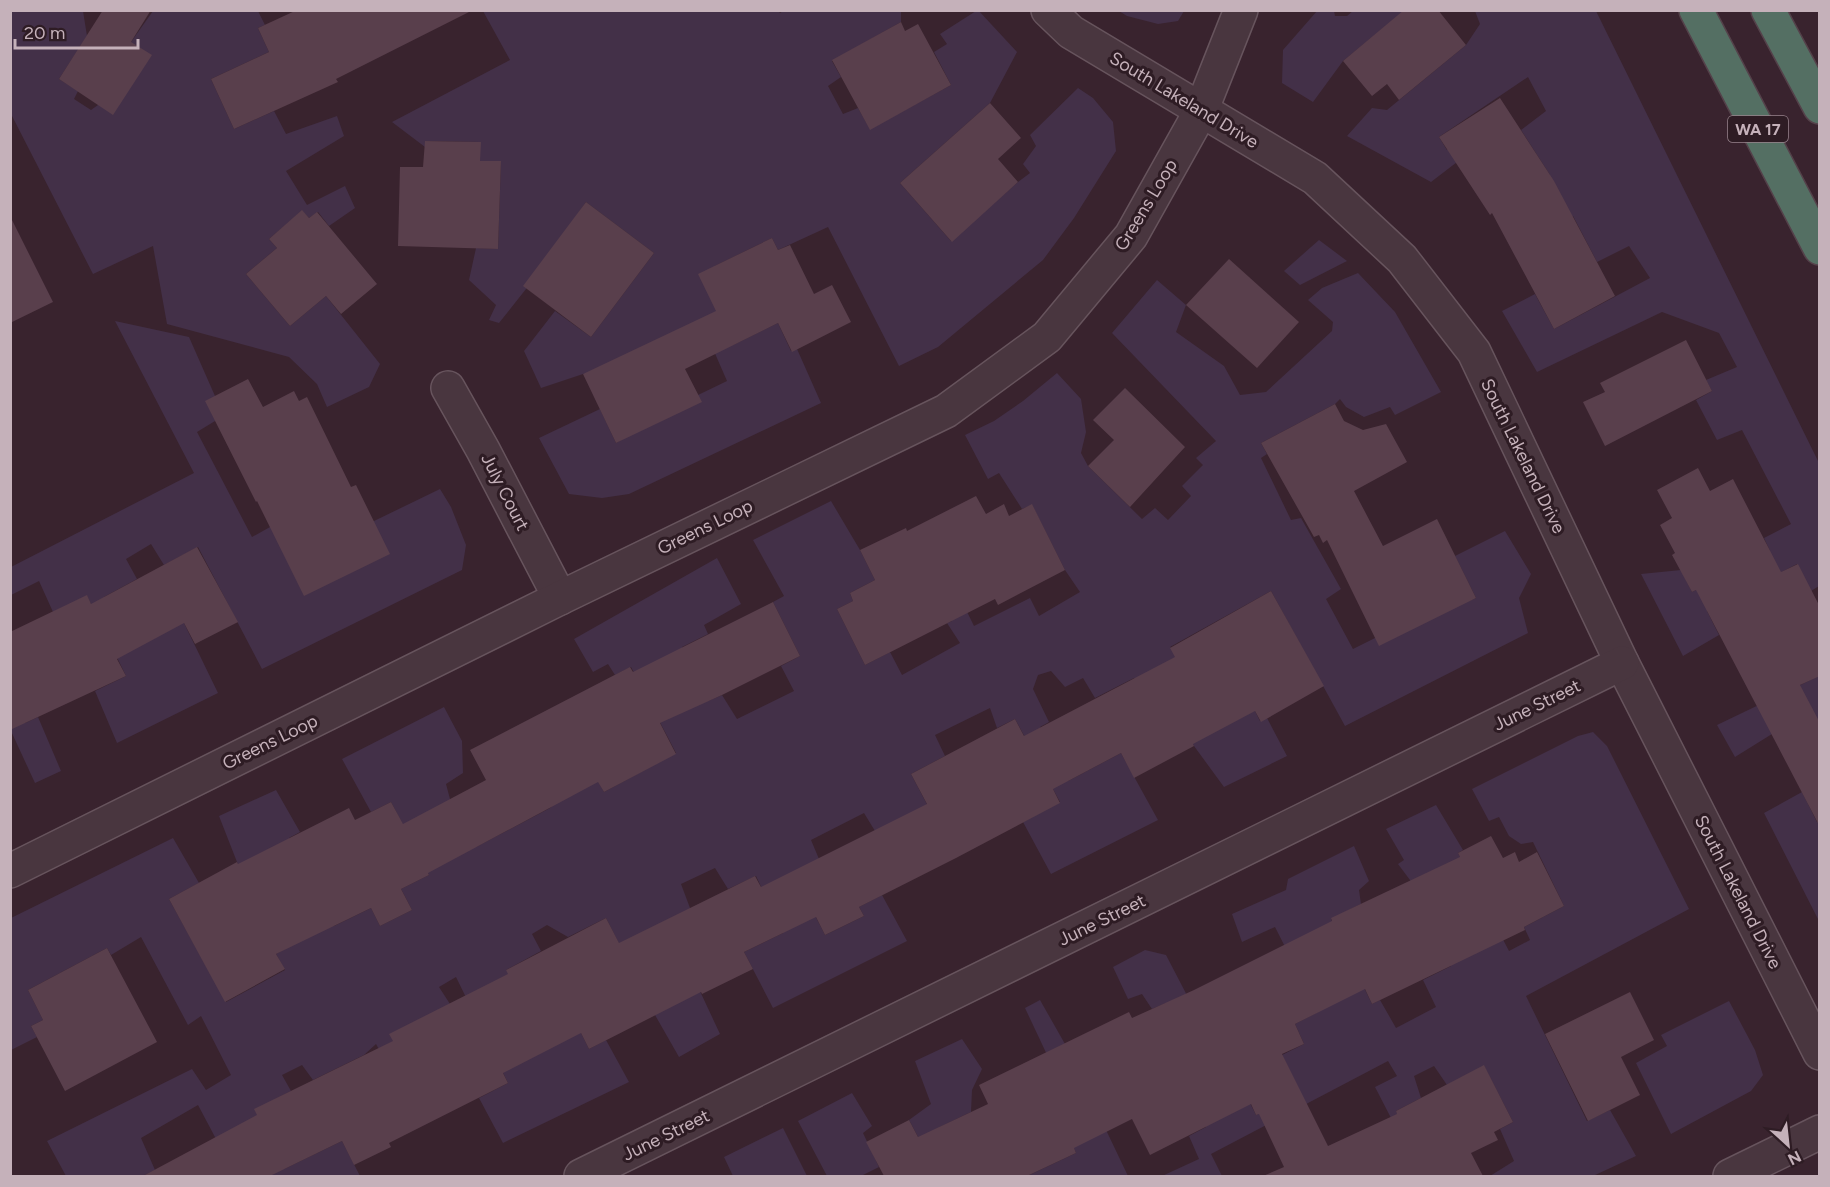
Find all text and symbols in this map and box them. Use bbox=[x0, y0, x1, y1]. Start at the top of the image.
scale bar bbox=[15, 12, 138, 50]
text: 20 m bbox=[24, 22, 65, 44]
street label: South Lakeland Drive bbox=[1106, 47, 1262, 153]
road number: WA 17 bbox=[1728, 116, 1788, 142]
street label: Greens Loop bbox=[1110, 155, 1182, 255]
street label: South Lakeland Drive bbox=[1476, 375, 1570, 537]
street label: July Court bbox=[476, 450, 534, 534]
street label: Greens Loop bbox=[654, 494, 756, 560]
street label: June Street bbox=[1490, 674, 1584, 736]
street label: Greens Loop bbox=[219, 709, 321, 775]
street label: South Lakeland Drive bbox=[1690, 811, 1786, 973]
street label: June Street bbox=[1055, 889, 1149, 951]
street label: June Street bbox=[619, 1104, 713, 1166]
north arrow bbox=[1758, 1115, 1818, 1175]
text: N bbox=[1785, 1147, 1804, 1169]

